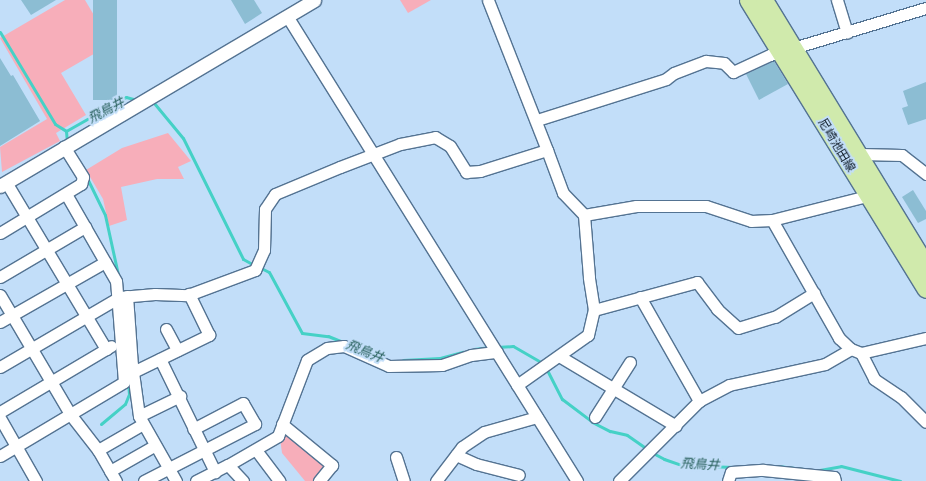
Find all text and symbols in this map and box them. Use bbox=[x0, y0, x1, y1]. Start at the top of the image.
water label: 飛鳥井 bbox=[85, 94, 127, 126]
street label: 尼崎池田線 bbox=[815, 116, 859, 174]
water label: 飛鳥井 bbox=[344, 336, 386, 366]
water label: 飛鳥井 bbox=[680, 455, 720, 473]

